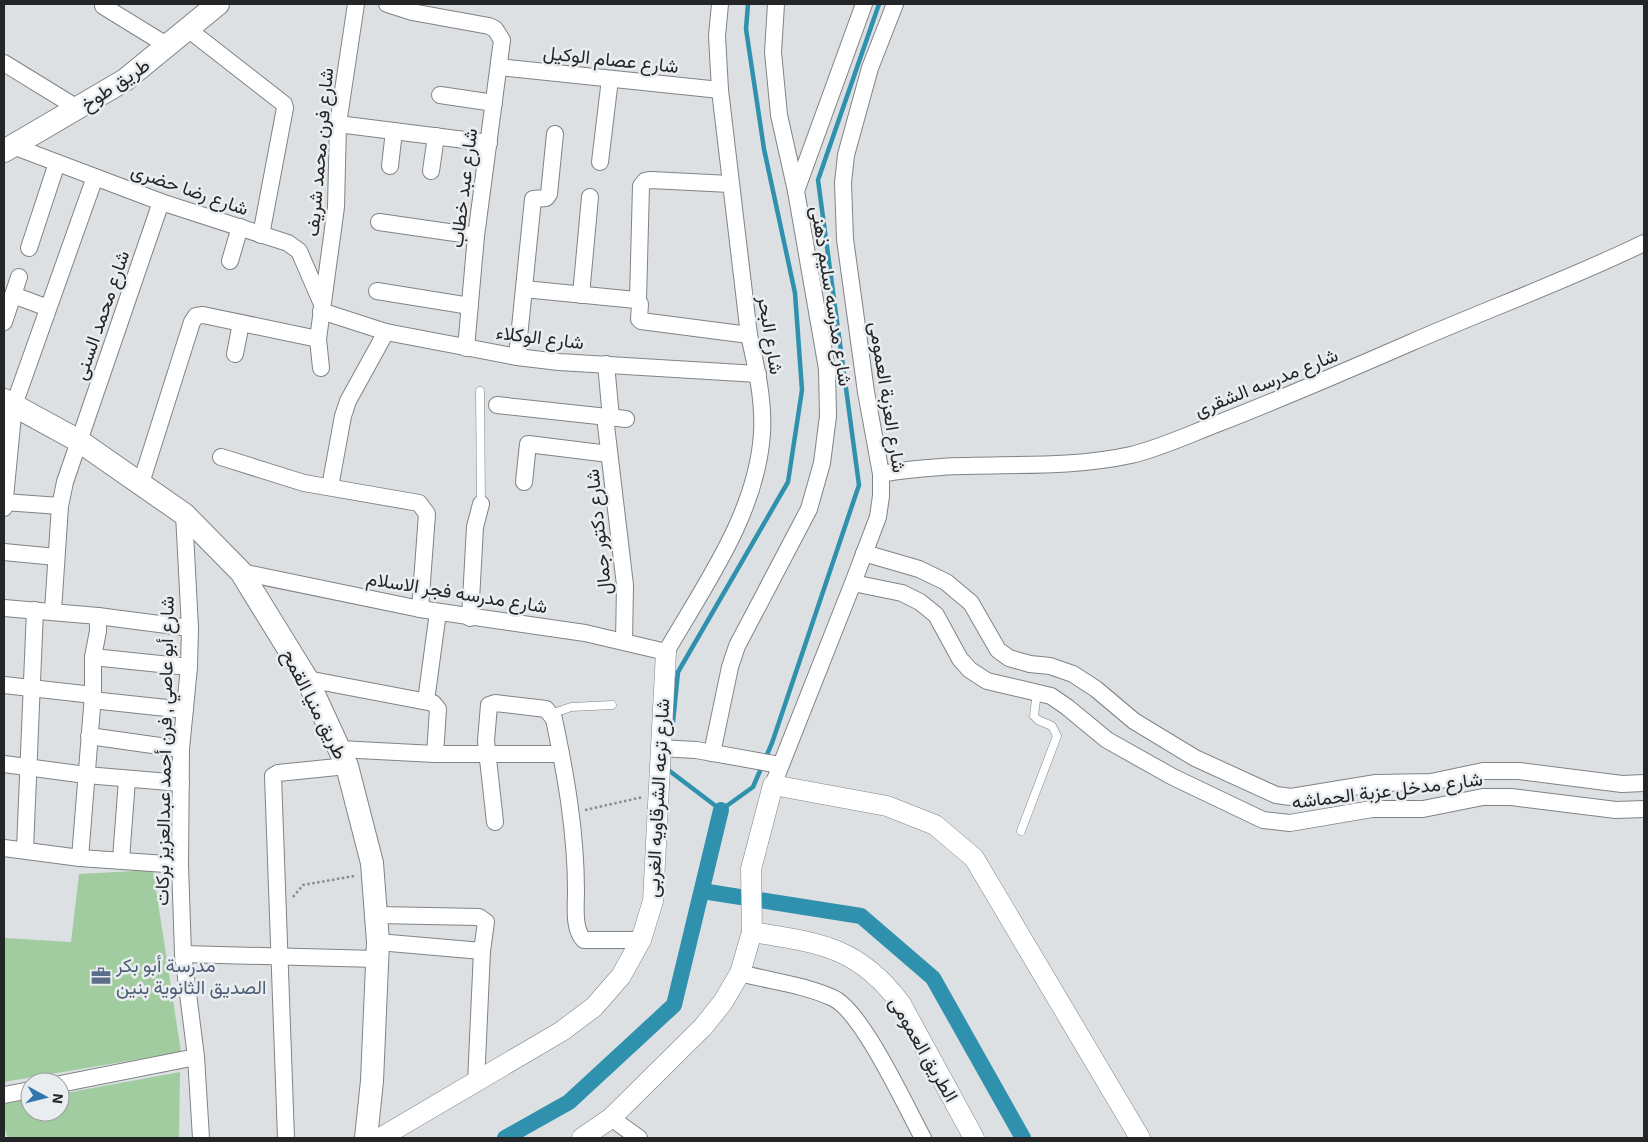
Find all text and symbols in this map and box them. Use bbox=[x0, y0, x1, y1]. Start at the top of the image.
street label: شارع عصام الوكيل bbox=[542, 40, 680, 79]
street label: طريق طوخ bbox=[76, 52, 155, 117]
street label: شارع فرن محمد شريف bbox=[300, 67, 339, 237]
street label: شارع عبد خطاب bbox=[444, 127, 483, 249]
street label: شارع رضا حضرى bbox=[128, 158, 252, 221]
street label: شارع مدرسه سليم ذهنى bbox=[805, 204, 858, 388]
street label: شارع محمد السنى bbox=[68, 247, 135, 383]
street label: شارع البحر bbox=[752, 293, 789, 376]
street label: شارع الوكلاء bbox=[495, 320, 585, 355]
street label: شارع العزبة العمومى bbox=[863, 320, 912, 474]
street label: شارع مدرسه الشقرى bbox=[1191, 342, 1342, 423]
street label: شارع دكتور جمال bbox=[579, 468, 618, 596]
street label: شارع مدرسه فجر الاسلام bbox=[365, 566, 549, 619]
street label: شارع أبو عاصي , فرن أحمد عبدالعزيز بركات bbox=[149, 596, 183, 906]
street label: طريق منيا القمح bbox=[275, 645, 353, 764]
street label: شارع ترعه الشرقاويه الغربى bbox=[640, 698, 675, 898]
street label: شارع مدخل عزبة الحماشه bbox=[1290, 766, 1484, 815]
place label: مدرسة أبو بكر الصديق الثانوية بنين bbox=[115, 953, 266, 999]
office icon: مدرسة أبو بكر الصديق الثانوية بنين bbox=[90, 965, 112, 987]
street label: الطريق العمومى bbox=[884, 992, 964, 1106]
north arrow bbox=[20, 1072, 70, 1122]
text: N bbox=[49, 1093, 67, 1105]

